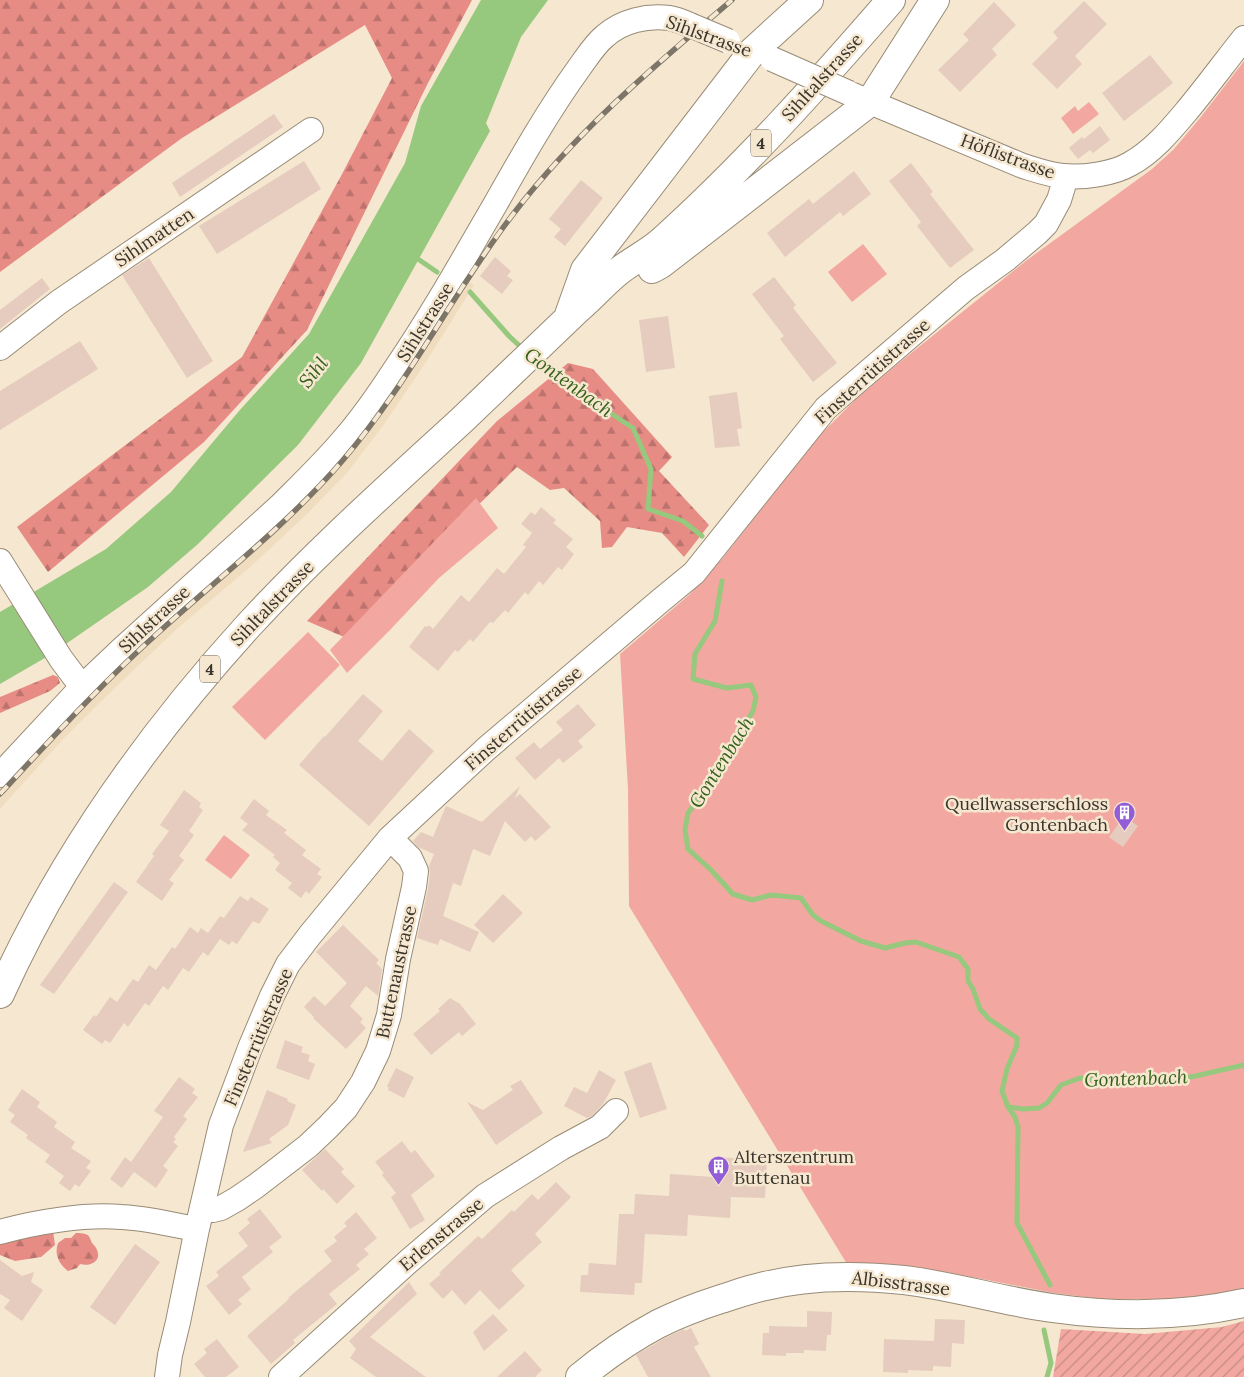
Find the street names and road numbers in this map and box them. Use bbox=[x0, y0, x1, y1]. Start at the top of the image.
street label: Sihlstrasse bbox=[663, 10, 755, 62]
street label: Sihltalstrasse bbox=[776, 28, 868, 126]
street label: Höflistrasse bbox=[957, 128, 1059, 184]
road number: 4 bbox=[751, 130, 771, 156]
street label: Sihlmatten bbox=[110, 202, 198, 272]
street label: Sihlstrasse bbox=[392, 278, 459, 366]
street label: Finsterrütistrasse bbox=[809, 313, 935, 429]
street label: Sihltalstrasse bbox=[225, 555, 319, 651]
street label: Sihlstrasse bbox=[113, 580, 195, 658]
road number: 4 bbox=[200, 656, 220, 682]
street label: Finsterrütistrasse bbox=[460, 661, 587, 775]
street label: Buttenaustrasse bbox=[371, 903, 421, 1041]
street label: Finsterrütistrasse bbox=[219, 964, 298, 1110]
street label: Erlenstrasse bbox=[394, 1192, 488, 1276]
street label: Albisstrasse bbox=[850, 1265, 952, 1300]

